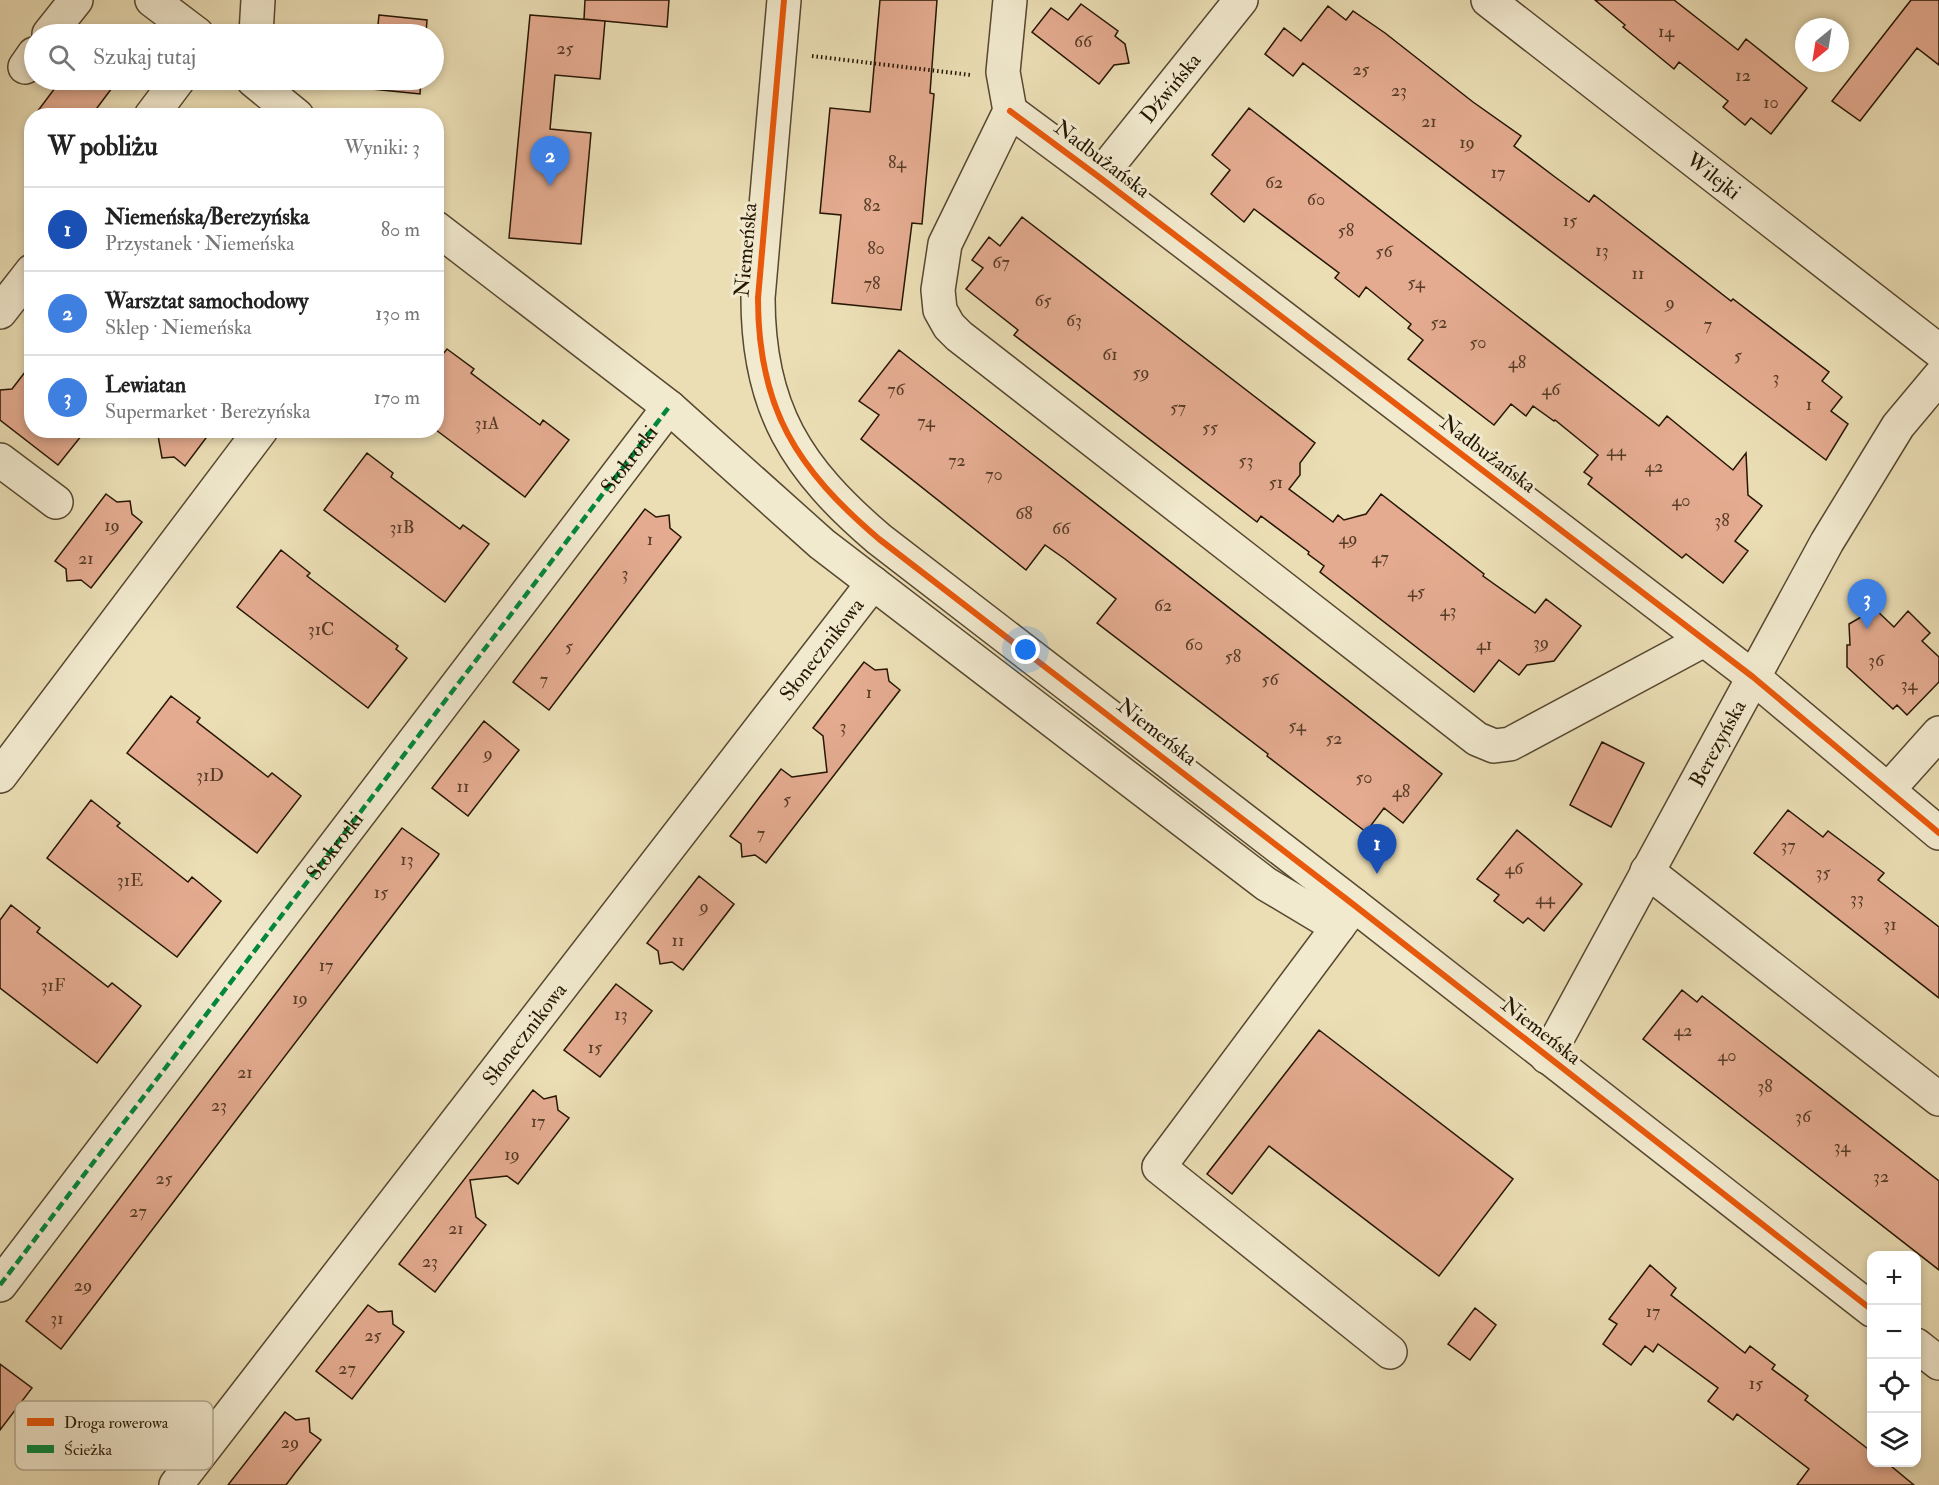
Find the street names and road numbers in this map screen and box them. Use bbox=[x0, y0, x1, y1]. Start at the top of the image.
street label: Dźwińska bbox=[1134, 47, 1207, 129]
street label: Nadbużańska bbox=[1048, 114, 1156, 204]
street label: Wilejki bbox=[1680, 145, 1747, 205]
street label: Niemeńska bbox=[728, 201, 764, 298]
street label: Nadbużańska bbox=[1434, 409, 1542, 499]
street label: Stokrotki bbox=[594, 419, 664, 499]
street label: Słonecznikowa bbox=[773, 592, 870, 706]
street label: Niemeńska bbox=[1111, 692, 1203, 772]
street label: Berezyńska bbox=[1683, 695, 1752, 792]
street label: Stokrotki bbox=[300, 806, 369, 885]
street label: Słonecznikowa bbox=[476, 977, 573, 1091]
street label: Niemeńska bbox=[1495, 991, 1587, 1071]

